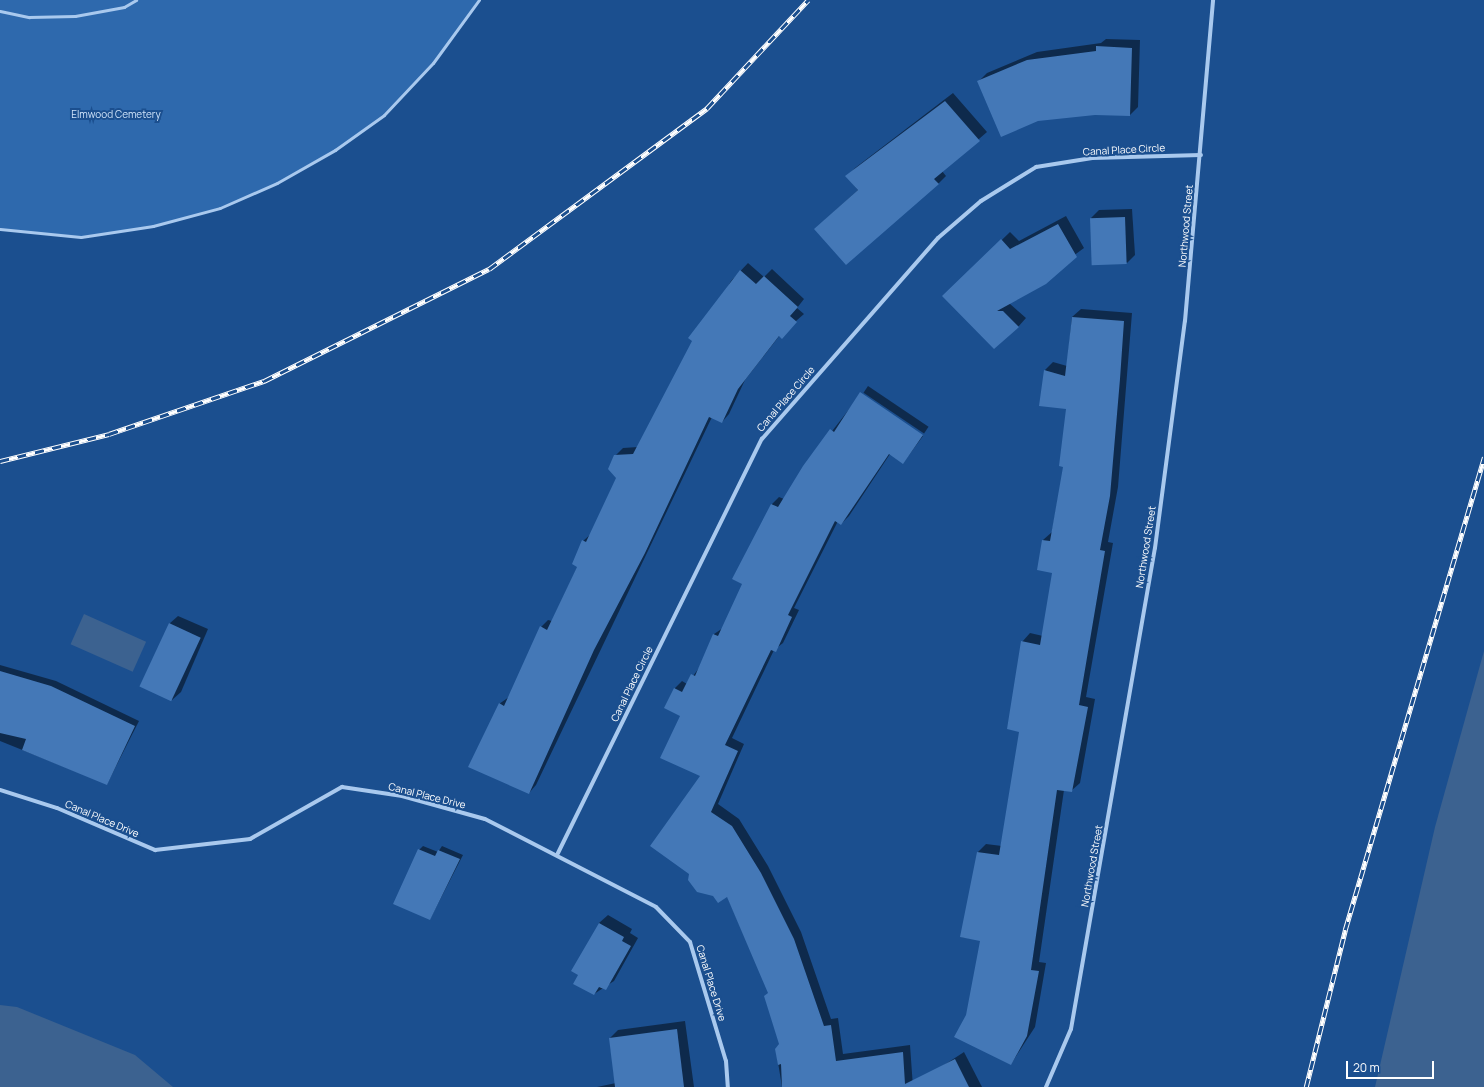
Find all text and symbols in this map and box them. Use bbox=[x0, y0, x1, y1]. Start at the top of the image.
park label: Elmwood Cemetery bbox=[71, 109, 161, 121]
street label: Canal Place Circle bbox=[1083, 142, 1165, 158]
street label: Northwood Street bbox=[1176, 184, 1196, 268]
street label: Canal Place Circle bbox=[754, 364, 818, 434]
street label: Northwood Street bbox=[1134, 505, 1158, 589]
street label: Canal Place Circle bbox=[609, 644, 655, 724]
street label: Canal Place Drive bbox=[387, 781, 467, 811]
street label: Canal Place Drive bbox=[63, 798, 141, 840]
street label: Northwood Street bbox=[1079, 824, 1105, 908]
street label: Canal Place Drive bbox=[694, 943, 728, 1023]
scale bar bbox=[1348, 1053, 1436, 1079]
text: 20 m bbox=[1353, 1059, 1380, 1076]

